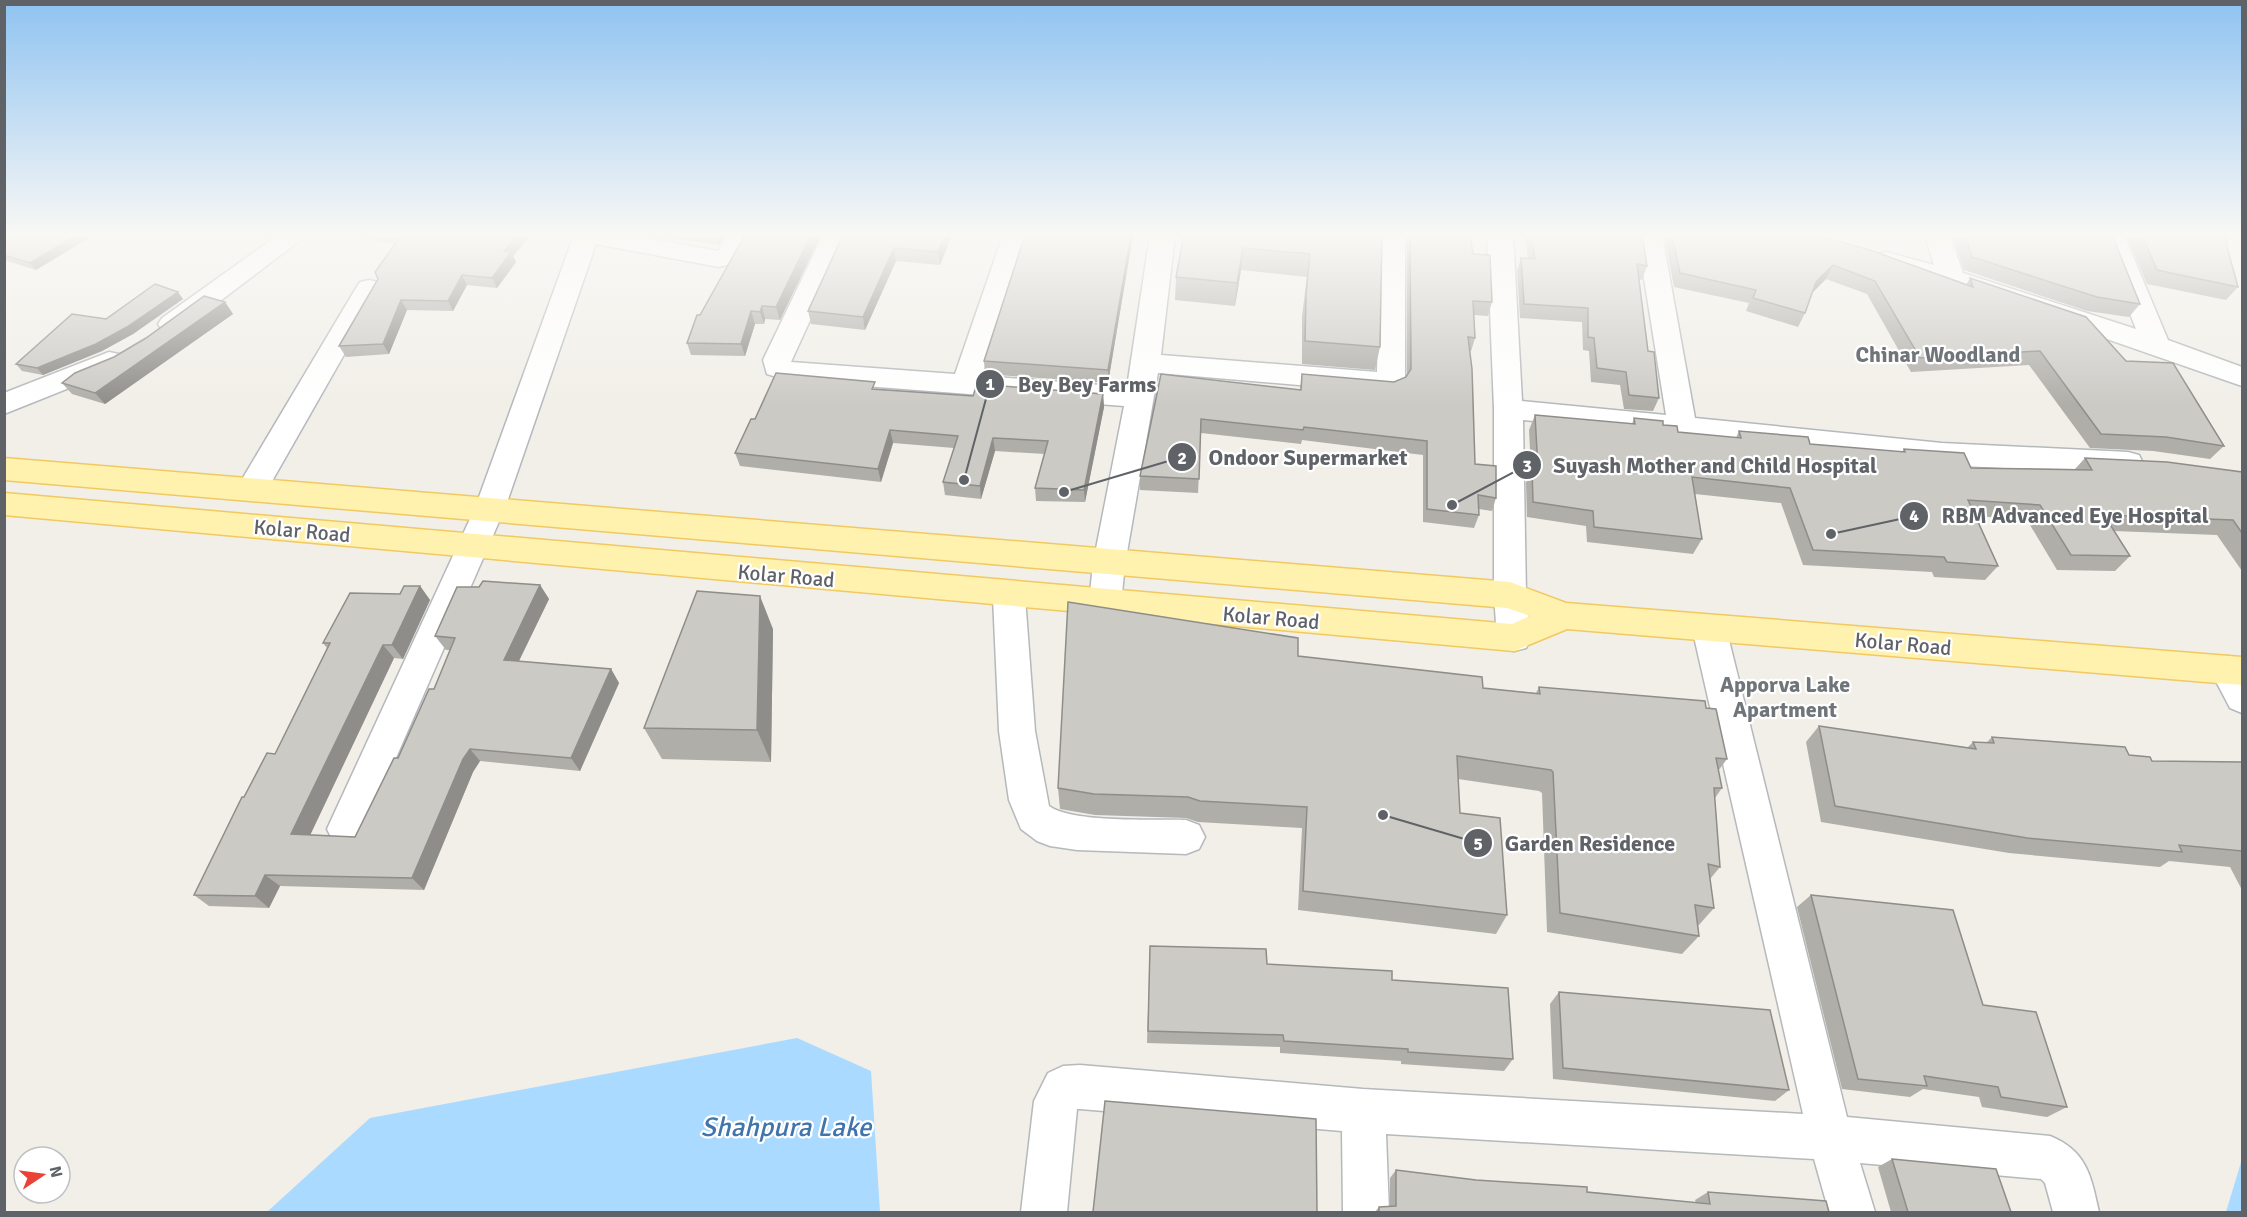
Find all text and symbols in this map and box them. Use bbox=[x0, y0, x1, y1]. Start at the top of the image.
district label: Chinar Woodland bbox=[1856, 341, 2021, 368]
callout: Bey Bey Farms bbox=[975, 364, 1168, 404]
text: Bey Bey Farms bbox=[1018, 371, 1157, 398]
text: 1 bbox=[985, 373, 995, 395]
callout: Ondoor Supermarket bbox=[1167, 437, 1420, 477]
text: Ondoor Supermarket bbox=[1208, 444, 1408, 471]
callout: Suyash Mother and Child Hospital bbox=[1512, 445, 1889, 485]
text: 2 bbox=[1177, 447, 1187, 469]
text: Suyash Mother and Child Hospital bbox=[1553, 452, 1877, 479]
text: 3 bbox=[1522, 455, 1532, 477]
callout: RBM Advanced Eye Hospital bbox=[1899, 496, 2220, 536]
text: RBM Advanced Eye Hospital bbox=[1941, 502, 2209, 529]
text: 4 bbox=[1909, 505, 1919, 527]
street label: Kolar Road bbox=[252, 514, 352, 548]
street label: Kolar Road bbox=[736, 559, 836, 593]
street label: Kolar Road bbox=[1221, 601, 1321, 635]
street label: Kolar Road bbox=[1853, 627, 1953, 661]
district label: Apporva Lake Apartment bbox=[1720, 671, 1850, 723]
callout: Garden Residence bbox=[1463, 823, 1688, 863]
text: Garden Residence bbox=[1505, 830, 1675, 857]
text: 5 bbox=[1473, 833, 1483, 855]
water label: Shahpura Lake bbox=[701, 1111, 873, 1144]
north arrow bbox=[12, 1145, 72, 1205]
text: N bbox=[45, 1164, 67, 1180]

